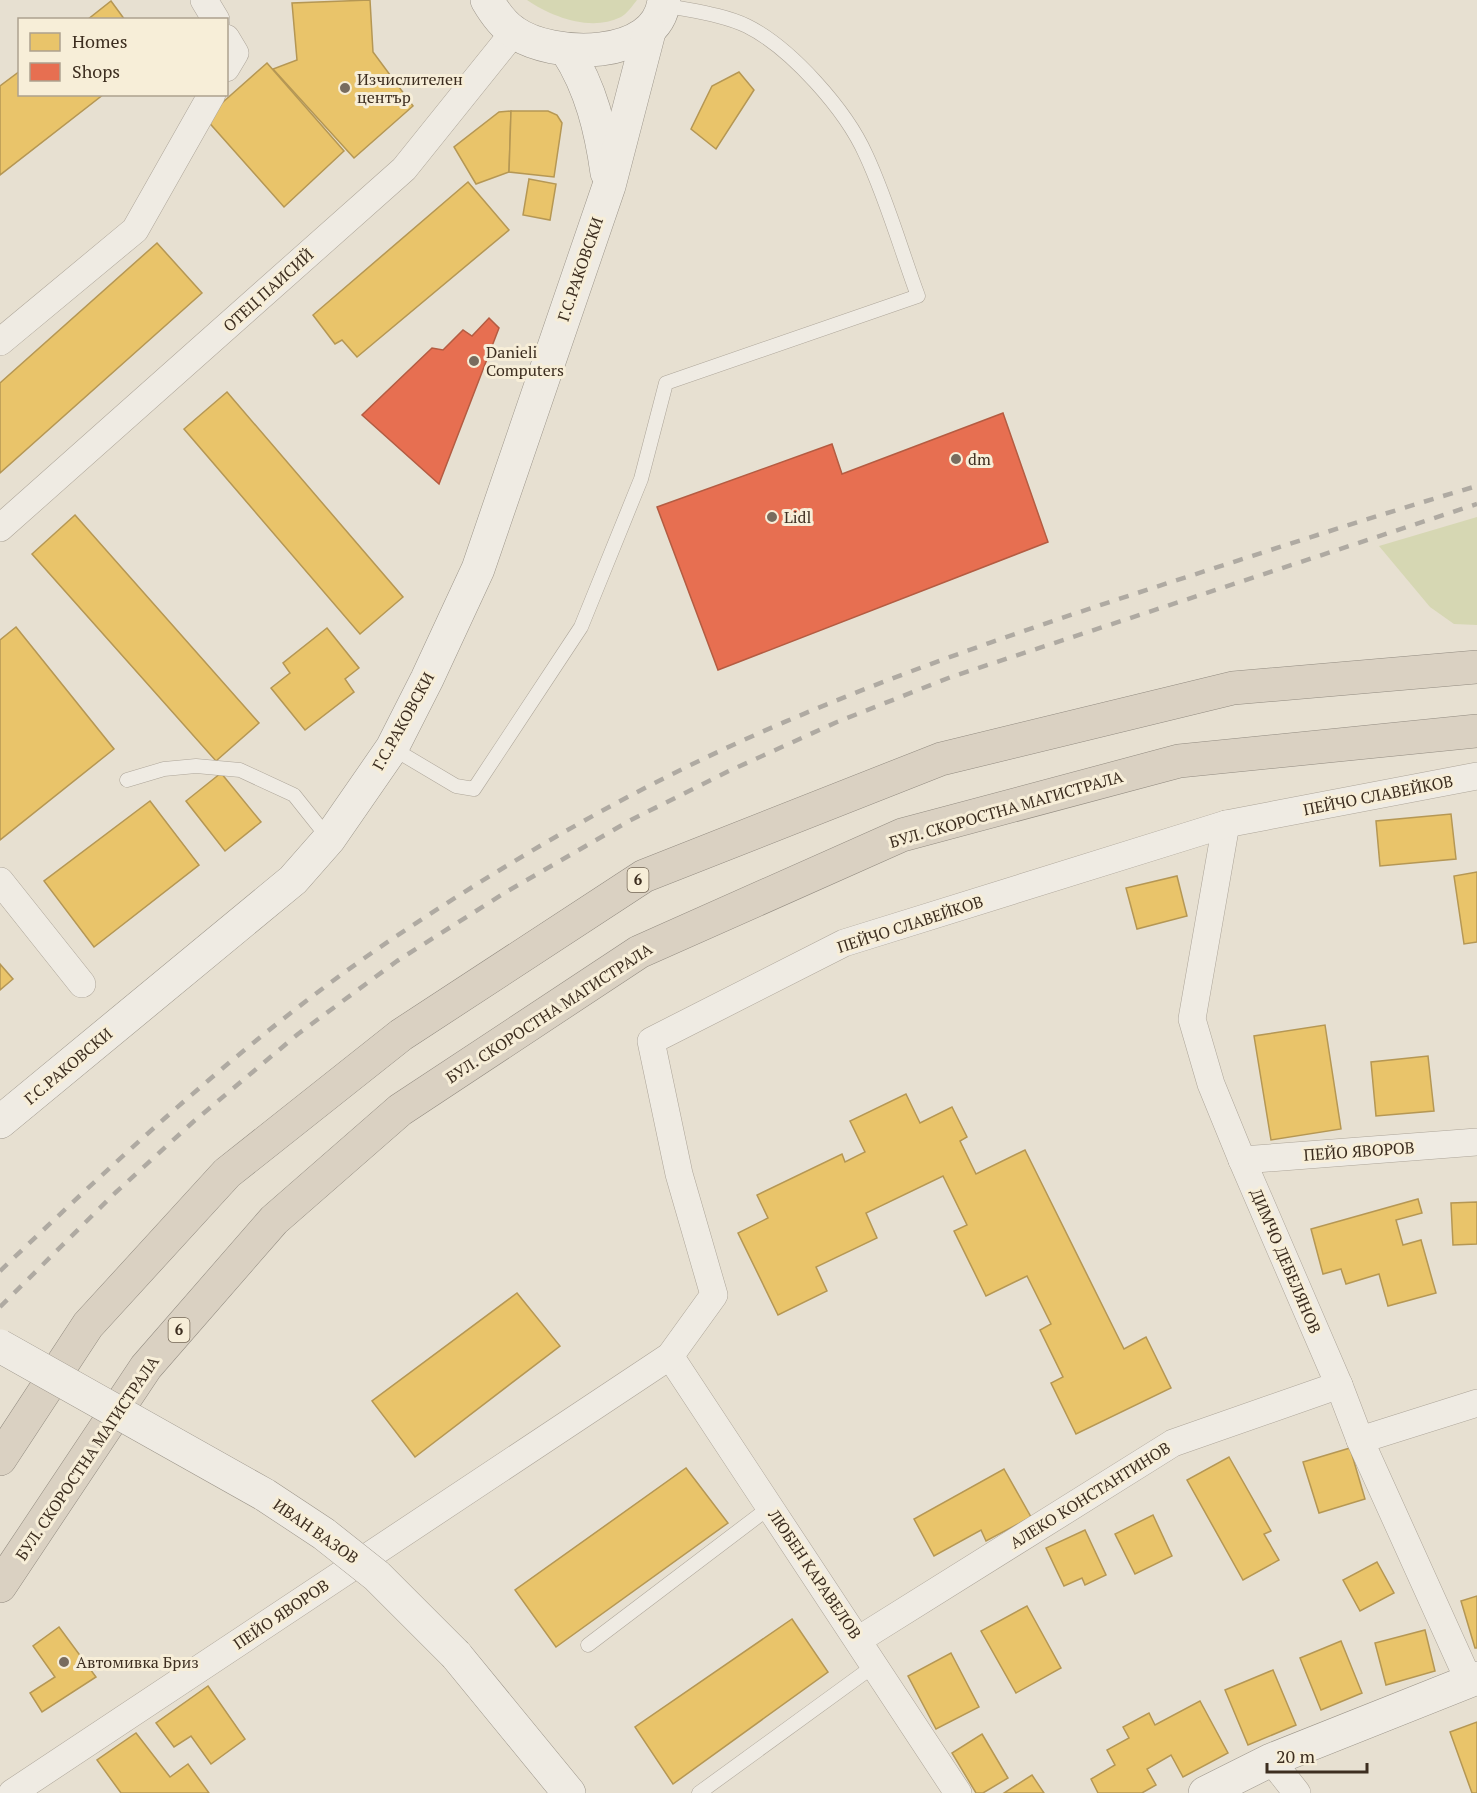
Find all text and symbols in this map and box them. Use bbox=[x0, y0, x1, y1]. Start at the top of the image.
legend bbox=[18, 18, 228, 96]
text: Homes bbox=[72, 29, 127, 53]
text: Shops bbox=[72, 59, 120, 83]
place label: Изчислителен център bbox=[357, 68, 463, 108]
marker: Изчислителен център bbox=[338, 81, 352, 95]
street label: Г.С.РАКОВСКИ bbox=[552, 214, 608, 324]
street label: ОТЕЦ ПАИСИЙ bbox=[218, 243, 318, 336]
place label: Danieli Computers bbox=[486, 341, 564, 381]
marker: Danieli Computers bbox=[467, 354, 481, 368]
place label: dm bbox=[968, 448, 991, 470]
marker: dm bbox=[949, 452, 963, 466]
place label: Lidl bbox=[784, 506, 811, 528]
marker: Lidl bbox=[765, 510, 779, 524]
street label: Г.С.РАКОВСКИ bbox=[367, 668, 439, 774]
street label: БУЛ. СКОРОСТНА МАГИСТРАЛА bbox=[887, 765, 1125, 853]
street label: ПЕЙЧО СЛАВЕЙКОВ bbox=[1301, 770, 1455, 820]
road number: 6 bbox=[628, 868, 648, 892]
street label: ПЕЙЧО СЛАВЕЙКОВ bbox=[834, 890, 986, 958]
street label: БУЛ. СКОРОСТНА МАГИСТРАЛА bbox=[441, 938, 657, 1088]
street label: Г.С.РАКОВСКИ bbox=[19, 1022, 117, 1109]
street label: ПЕЙО ЯВОРОВ bbox=[1303, 1136, 1415, 1166]
street label: ДИМЧО ДЕБЕЛЯНОВ bbox=[1245, 1185, 1327, 1337]
road number: 6 bbox=[168, 1318, 190, 1342]
street label: БУЛ. СКОРОСТНА МАГИСТРАЛА bbox=[10, 1351, 164, 1564]
street label: АЛЕКО КОНСТАНТИНОВ bbox=[1005, 1436, 1175, 1554]
street label: ИВАН ВАЗОВ bbox=[269, 1493, 363, 1569]
street label: ЛЮБЕН КАРАВЕЛОВ bbox=[763, 1504, 867, 1643]
street label: ПЕЙО ЯВОРОВ bbox=[229, 1574, 333, 1654]
place label: Автомивка Бриз bbox=[76, 1651, 199, 1673]
marker: Автомивка Бриз bbox=[57, 1655, 71, 1669]
scale bar bbox=[1267, 1736, 1368, 1774]
text: 20 m bbox=[1276, 1744, 1316, 1768]

